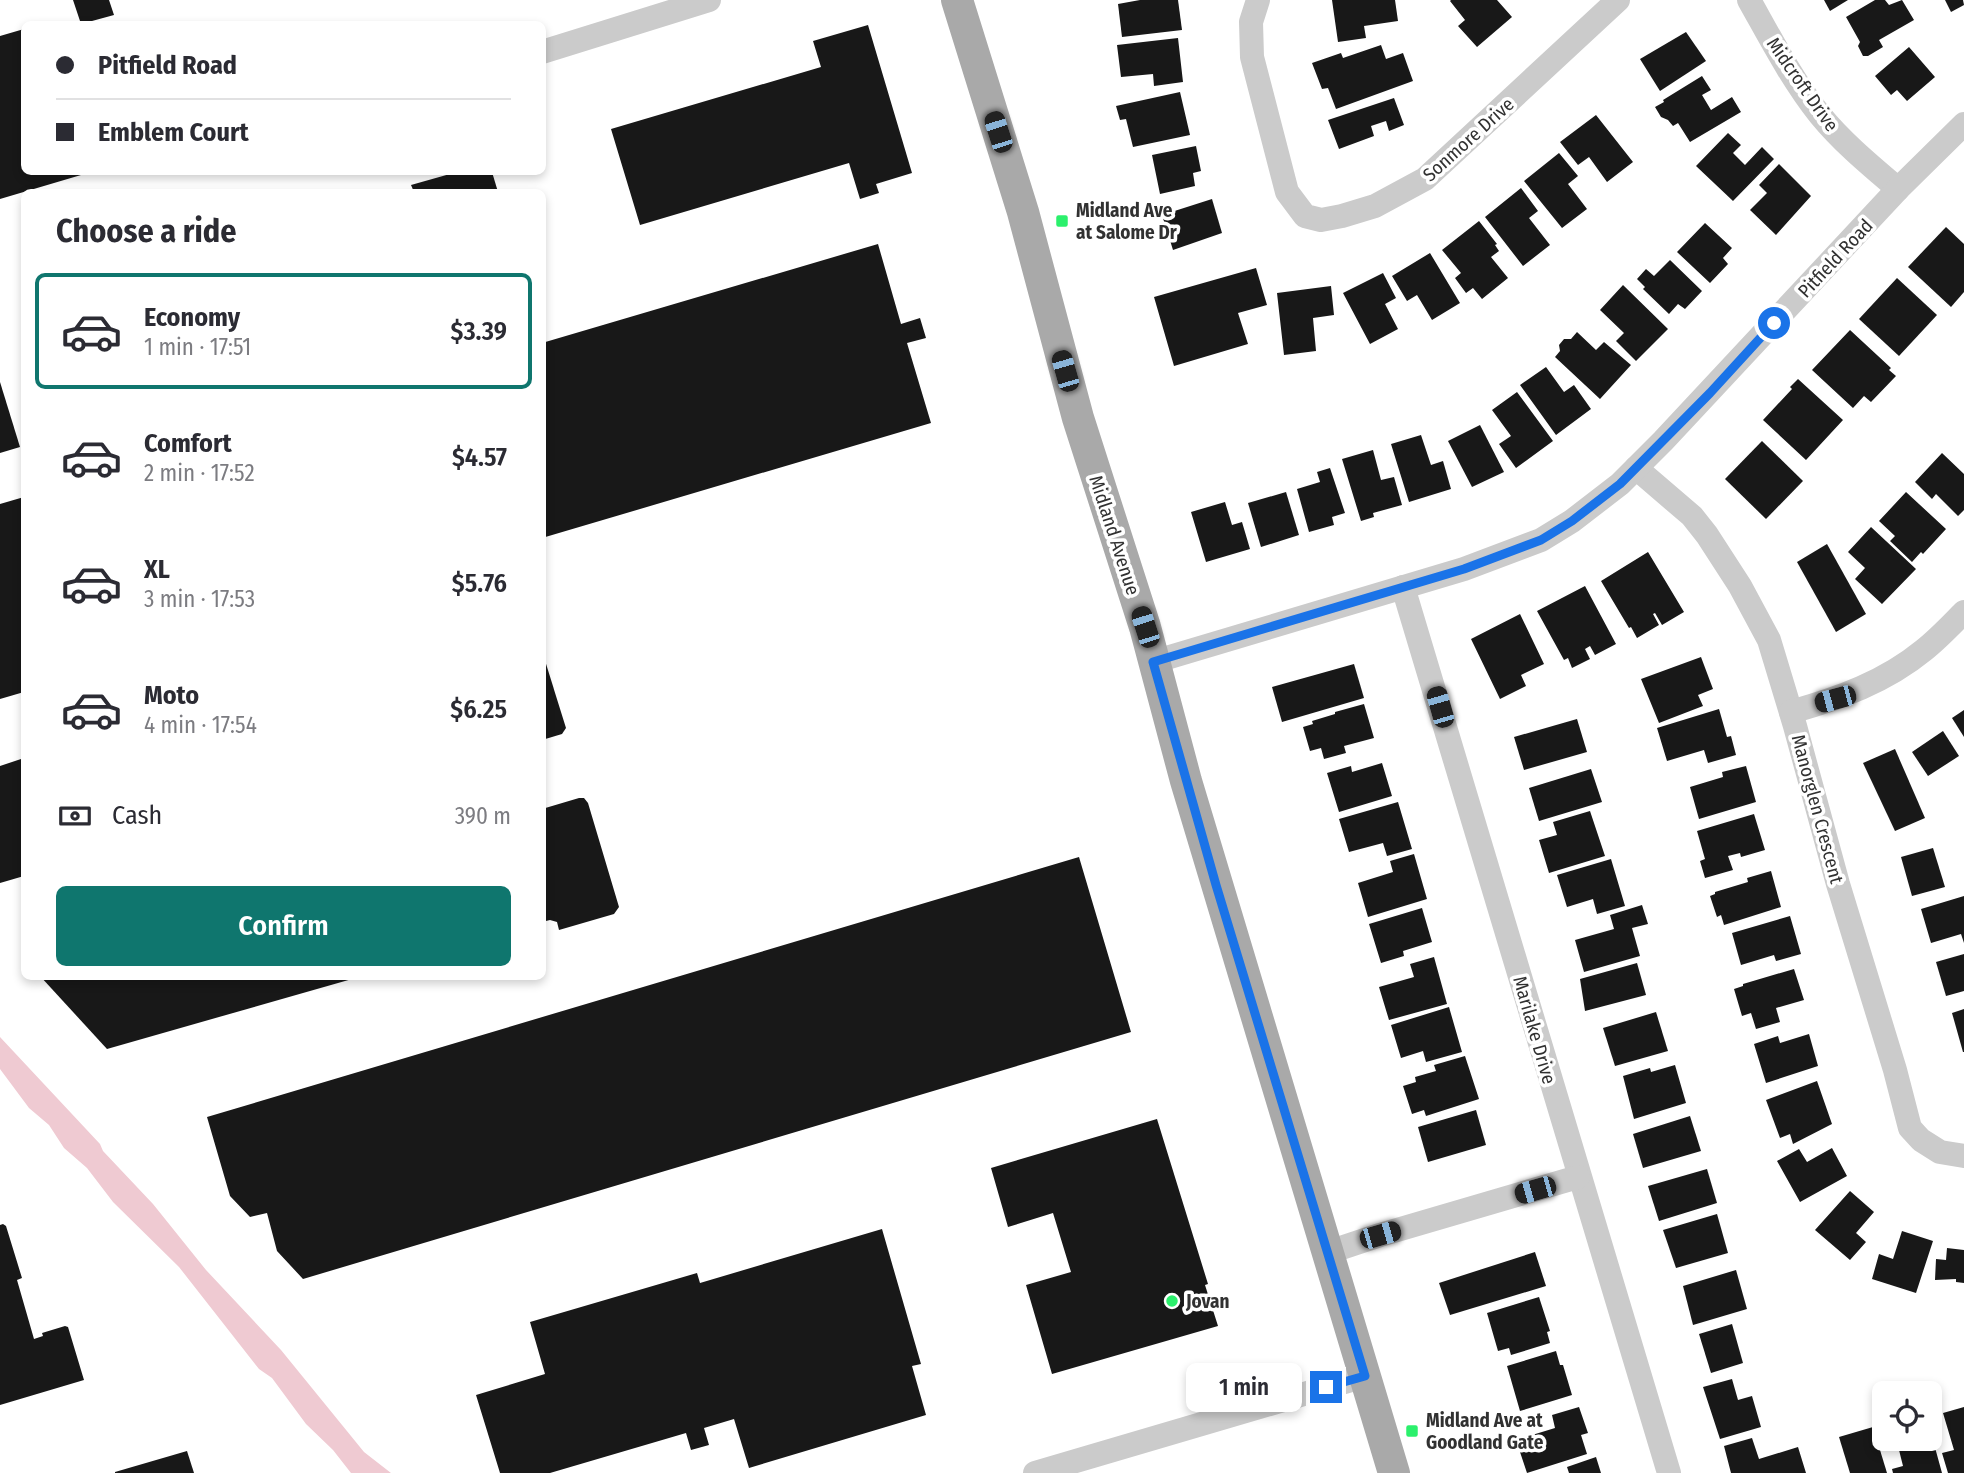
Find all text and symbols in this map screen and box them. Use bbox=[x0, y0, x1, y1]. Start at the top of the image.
street label: Midcroft Drive bbox=[1762, 33, 1843, 136]
text: Pitfield Road bbox=[98, 50, 237, 81]
street label: Sonmore Drive bbox=[1418, 93, 1518, 186]
car bbox=[982, 109, 1015, 155]
text: Emblem Court bbox=[98, 117, 249, 148]
place label: Midland Ave at Salome Dr bbox=[1076, 199, 1178, 244]
text: Choose a ride bbox=[56, 212, 237, 250]
marker: Midland Ave at Salome Dr bbox=[1054, 213, 1070, 229]
street label: Pitfield Road bbox=[1793, 214, 1878, 302]
icon: car bbox=[60, 300, 123, 363]
text: Economy bbox=[144, 302, 240, 333]
route start bbox=[1758, 307, 1790, 339]
text: $3.39 bbox=[451, 316, 507, 347]
text: 1 min · 17:51 bbox=[144, 333, 251, 361]
car bbox=[1050, 348, 1081, 394]
icon: car bbox=[60, 426, 123, 489]
text: Comfort bbox=[144, 428, 232, 459]
text: $4.57 bbox=[452, 442, 507, 473]
text: 2 min · 17:52 bbox=[144, 459, 255, 487]
street label: Midland Avenue bbox=[1084, 472, 1145, 598]
icon: car bbox=[60, 552, 123, 615]
text: XL bbox=[144, 554, 170, 585]
text: $5.76 bbox=[452, 568, 507, 599]
text: 3 min · 17:53 bbox=[144, 585, 255, 613]
car bbox=[1129, 604, 1162, 650]
icon: car bbox=[60, 678, 123, 741]
text: Moto bbox=[144, 680, 199, 711]
car bbox=[1812, 683, 1859, 715]
car bbox=[1425, 684, 1456, 730]
text: $6.25 bbox=[450, 694, 507, 725]
text: 4 min · 17:54 bbox=[144, 711, 257, 739]
street label: Manorglen Crescent bbox=[1787, 732, 1849, 887]
icon: cash bbox=[56, 797, 94, 835]
text: Cash bbox=[112, 800, 162, 831]
text: 390 m bbox=[455, 802, 511, 830]
button: Confirm bbox=[56, 886, 511, 966]
street label: Marilake Drive bbox=[1508, 974, 1561, 1087]
car bbox=[1512, 1174, 1559, 1206]
car bbox=[1357, 1219, 1404, 1251]
place label: Jovan bbox=[1185, 1290, 1230, 1313]
marker: Jovan bbox=[1164, 1293, 1180, 1309]
callout: 1 min bbox=[1186, 1362, 1302, 1412]
route end bbox=[1310, 1371, 1342, 1403]
text: 1 min bbox=[1219, 1373, 1269, 1401]
map controls bbox=[1872, 1381, 1942, 1451]
button: locate bbox=[1872, 1381, 1942, 1451]
place label: Midland Ave at Goodland Gate bbox=[1426, 1409, 1544, 1454]
marker: Midland Ave at Goodland Gate bbox=[1404, 1423, 1420, 1439]

